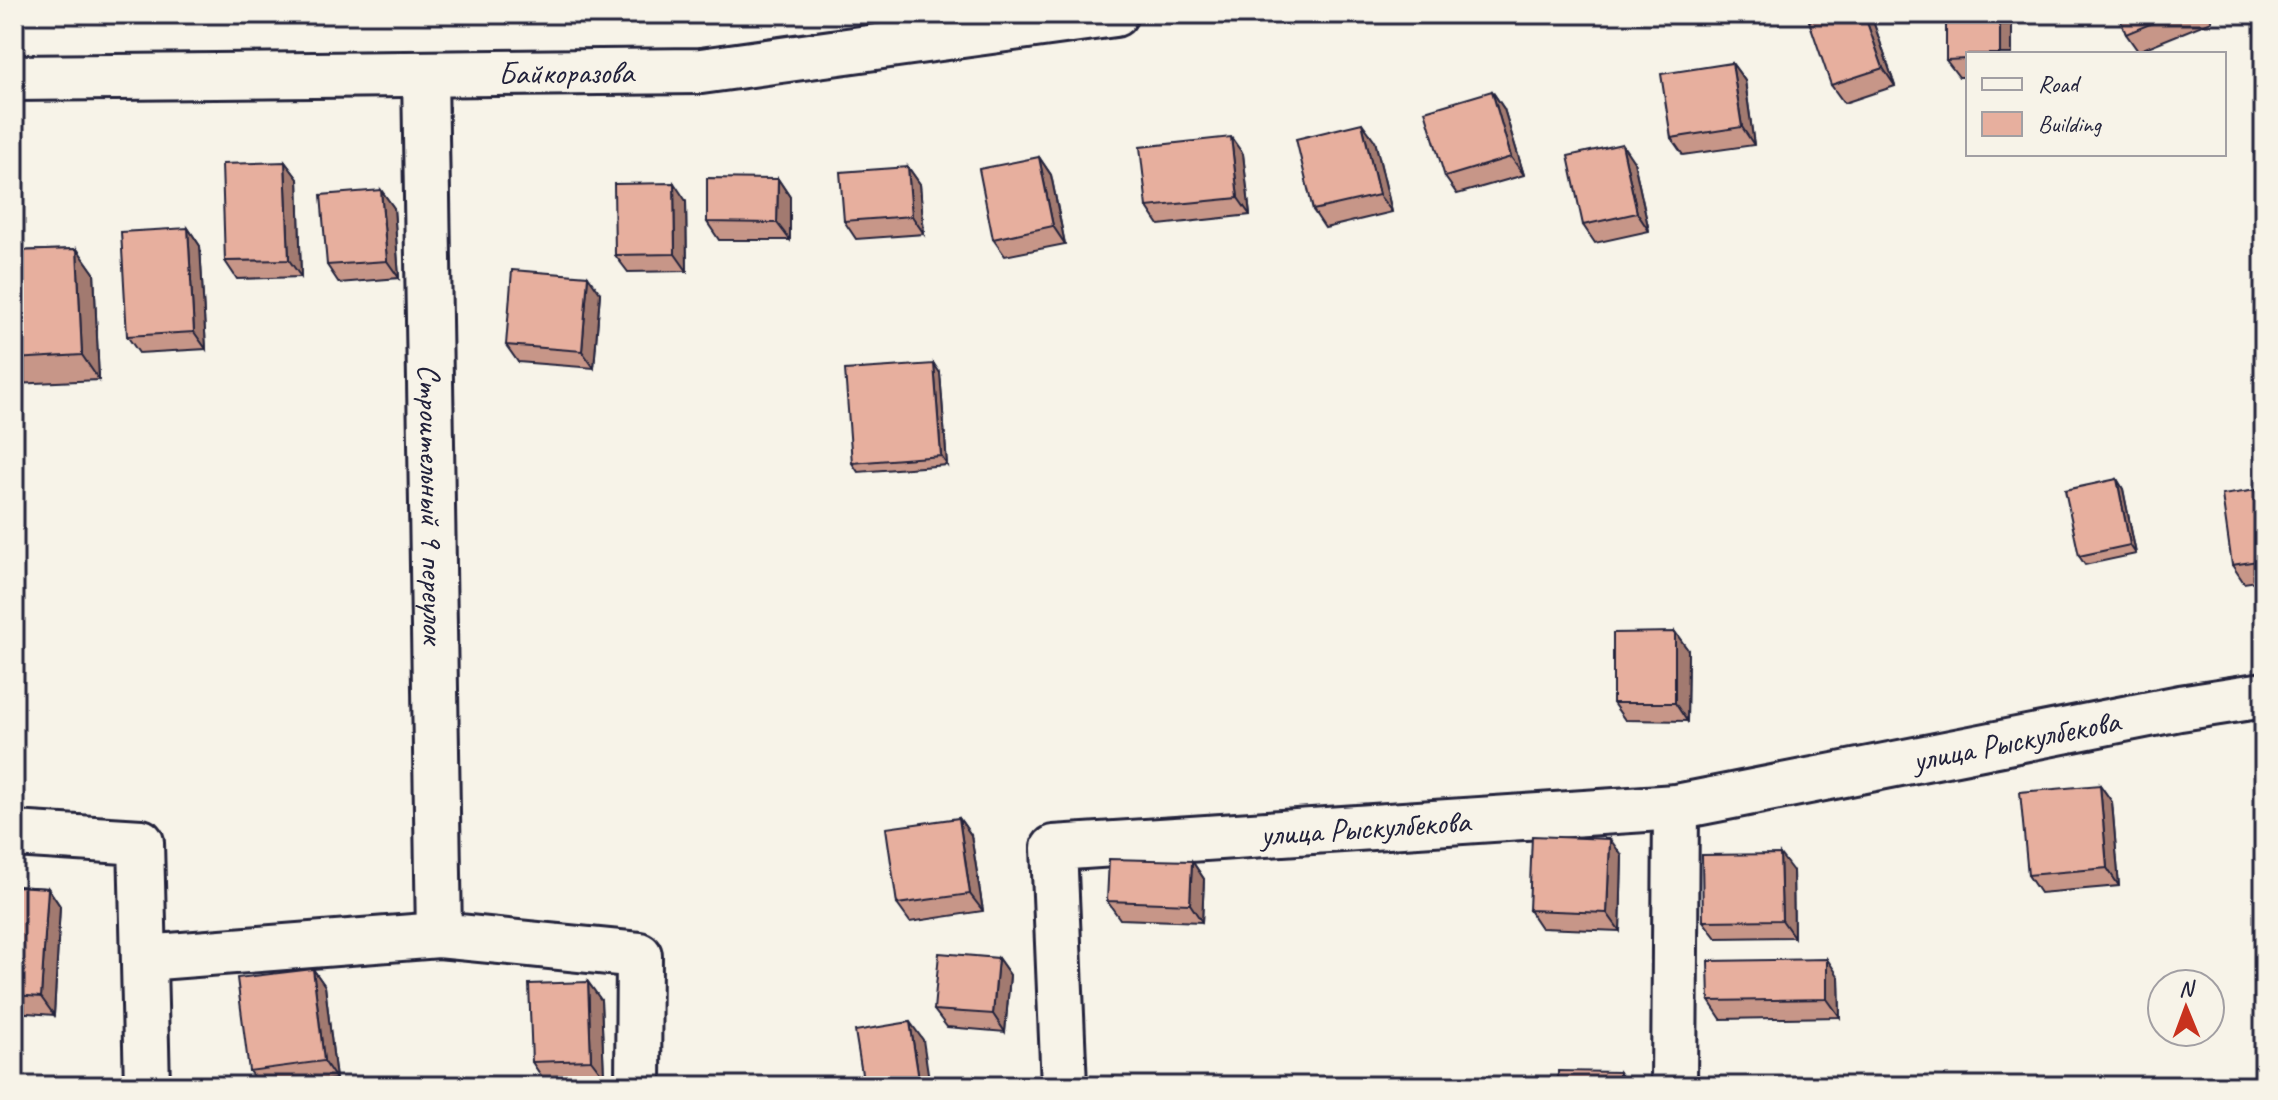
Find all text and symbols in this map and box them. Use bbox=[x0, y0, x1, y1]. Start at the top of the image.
street label: Байкоразова bbox=[498, 51, 636, 94]
legend bbox=[1966, 52, 2226, 156]
text: Road bbox=[2038, 69, 2082, 99]
text: Building bbox=[2038, 109, 2103, 139]
street label: Строительный 9 переулок bbox=[409, 364, 455, 647]
street label: улица Рыскулбекова bbox=[1907, 699, 2125, 781]
street label: улица Рыскулбекова bbox=[1257, 800, 1473, 855]
north arrow bbox=[2146, 968, 2226, 1048]
text: N bbox=[2179, 975, 2196, 1003]

